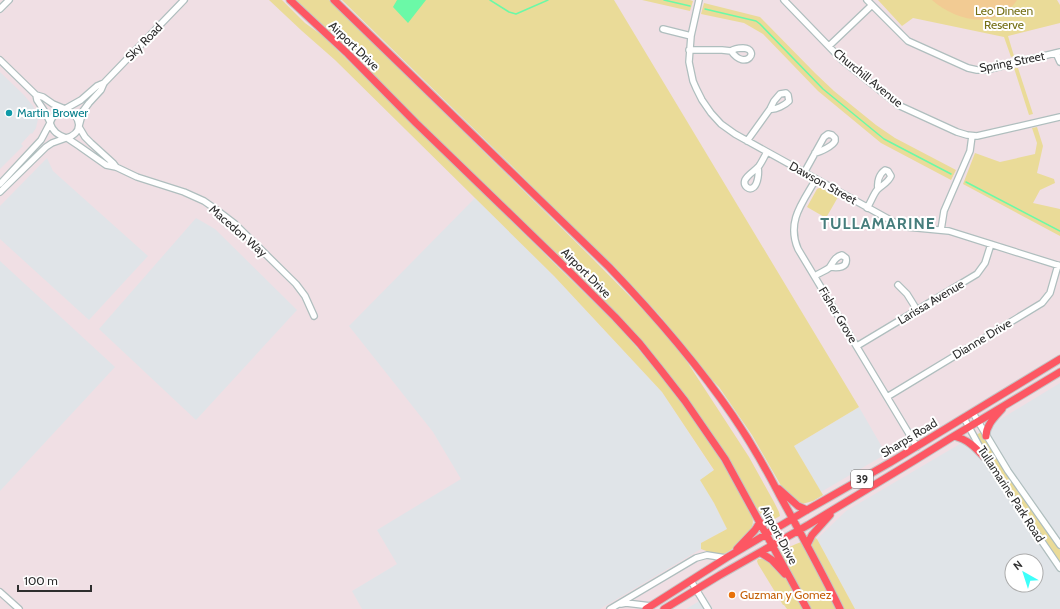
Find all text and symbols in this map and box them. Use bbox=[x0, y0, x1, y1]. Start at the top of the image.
park label: Leo Dineen Reserve bbox=[975, 3, 1033, 32]
street label: Airport Drive bbox=[326, 18, 383, 73]
street label: Sky Road bbox=[122, 19, 165, 64]
street label: Churchill Avenue bbox=[831, 45, 906, 110]
street label: Spring Street bbox=[978, 48, 1046, 75]
place label: Martin Brower bbox=[17, 105, 88, 120]
marker: Martin Brower bbox=[4, 108, 14, 118]
street label: Dawson Street bbox=[787, 158, 860, 207]
street label: Macedon Way bbox=[206, 201, 270, 260]
district label: TULLAMARINE bbox=[820, 214, 936, 233]
street label: Airport Drive bbox=[558, 245, 614, 301]
street label: Larissa Avenue bbox=[895, 276, 967, 327]
street label: Fisher Grove bbox=[816, 284, 861, 346]
street label: Dianne Drive bbox=[950, 315, 1014, 362]
street label: Sharps Road bbox=[878, 415, 940, 460]
street label: Tullamarine Park Road bbox=[975, 443, 1048, 545]
road number: 39 bbox=[851, 470, 873, 488]
street label: Airport Drive bbox=[758, 503, 801, 567]
north arrow bbox=[1004, 553, 1044, 593]
text: N bbox=[1010, 557, 1025, 573]
scale bar bbox=[18, 567, 91, 593]
text: 100 m bbox=[24, 573, 58, 588]
place label: Guzman y Gomez bbox=[740, 587, 832, 602]
marker: Guzman y Gomez bbox=[727, 590, 737, 600]

